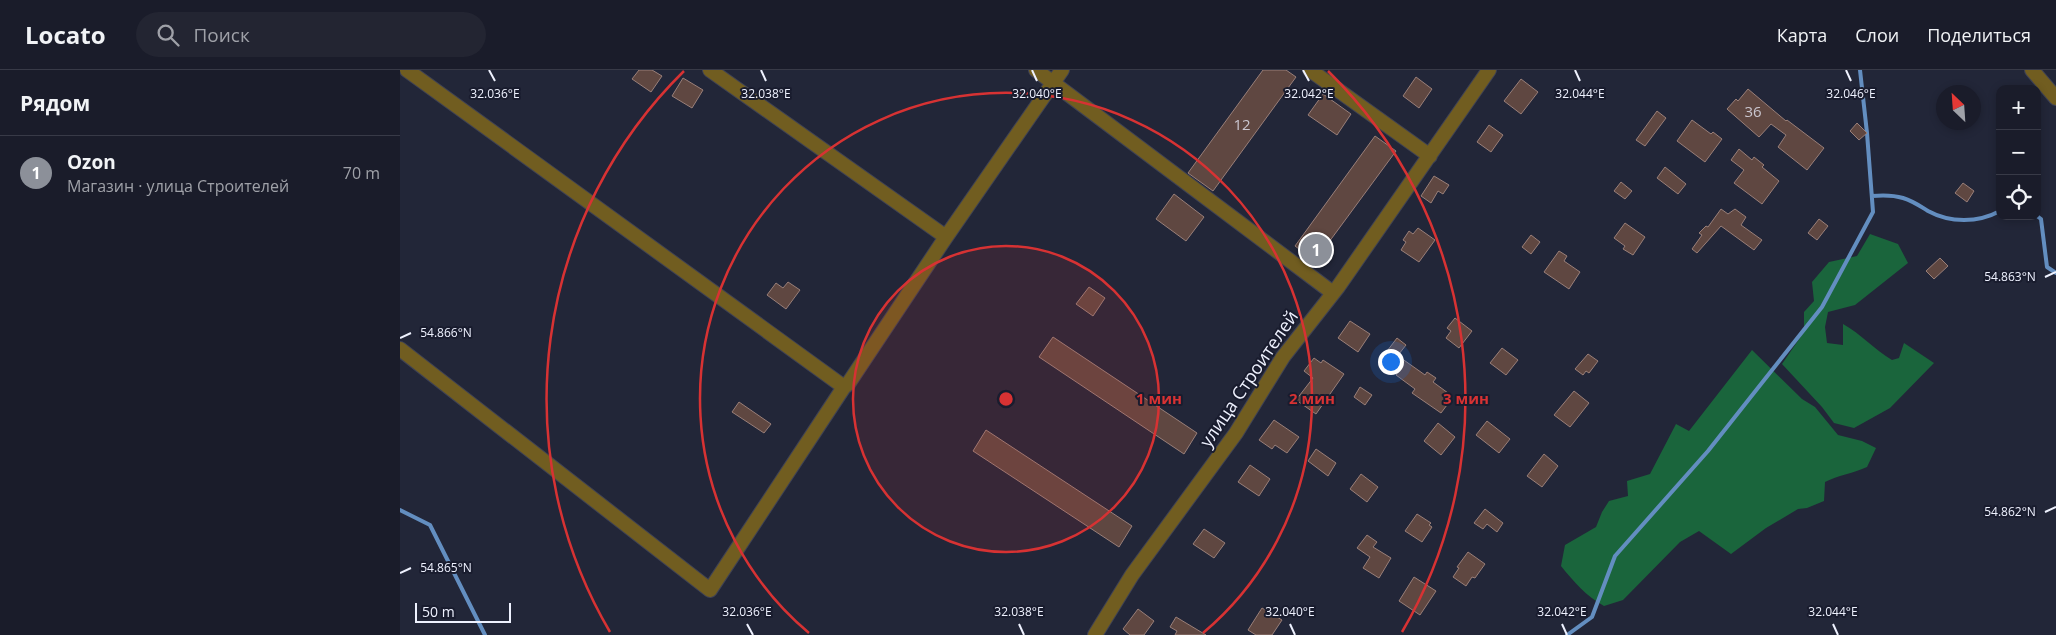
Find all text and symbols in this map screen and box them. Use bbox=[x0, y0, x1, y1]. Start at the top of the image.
search box bbox=[136, 12, 486, 57]
text: Locato bbox=[25, 18, 106, 51]
icon: search bbox=[154, 21, 182, 49]
text: Поиск bbox=[194, 22, 250, 48]
text: Карта bbox=[1777, 23, 1827, 47]
text: Слои bbox=[1855, 23, 1899, 47]
text: Поделиться bbox=[1927, 23, 2031, 47]
text: 32.036°E bbox=[470, 85, 520, 102]
text: 32.038°E bbox=[741, 85, 791, 102]
text: 32.040°E bbox=[1012, 85, 1062, 102]
text: 32.042°E bbox=[1284, 85, 1334, 102]
text: 32.044°E bbox=[1555, 85, 1605, 102]
text: 32.046°E bbox=[1826, 85, 1876, 102]
north arrow bbox=[1936, 85, 1981, 130]
map controls bbox=[1996, 85, 2041, 220]
button: + bbox=[1996, 85, 2041, 130]
text: Рядом bbox=[20, 89, 90, 117]
house number: 36 bbox=[1744, 101, 1762, 121]
house number: 12 bbox=[1233, 114, 1251, 134]
button: − bbox=[1996, 130, 2041, 175]
text: Ozon bbox=[67, 149, 116, 175]
text: 1 bbox=[31, 162, 41, 184]
text: 70 m bbox=[343, 162, 380, 184]
text: Магазин · улица Строителей bbox=[67, 175, 289, 197]
button: locate bbox=[1996, 175, 2041, 220]
pin: 1 bbox=[1300, 231, 1332, 269]
text: 54.863°N bbox=[1984, 268, 2036, 285]
street label: улица Строителей bbox=[1193, 305, 1303, 452]
text: 54.866°N bbox=[420, 324, 472, 341]
your location bbox=[1378, 349, 1404, 375]
text: 1 мин bbox=[1136, 388, 1182, 408]
text: 2 мин bbox=[1289, 388, 1335, 408]
text: 3 мин bbox=[1443, 388, 1489, 408]
centre of rings bbox=[997, 390, 1015, 408]
text: 54.862°N bbox=[1984, 503, 2036, 520]
text: 54.865°N bbox=[420, 559, 472, 576]
scale bar bbox=[415, 600, 511, 623]
text: 50 m bbox=[422, 602, 455, 621]
text: 32.036°E bbox=[722, 603, 772, 620]
text: 32.038°E bbox=[994, 603, 1044, 620]
text: 32.040°E bbox=[1265, 603, 1315, 620]
text: 32.042°E bbox=[1537, 603, 1587, 620]
text: 32.044°E bbox=[1808, 603, 1858, 620]

